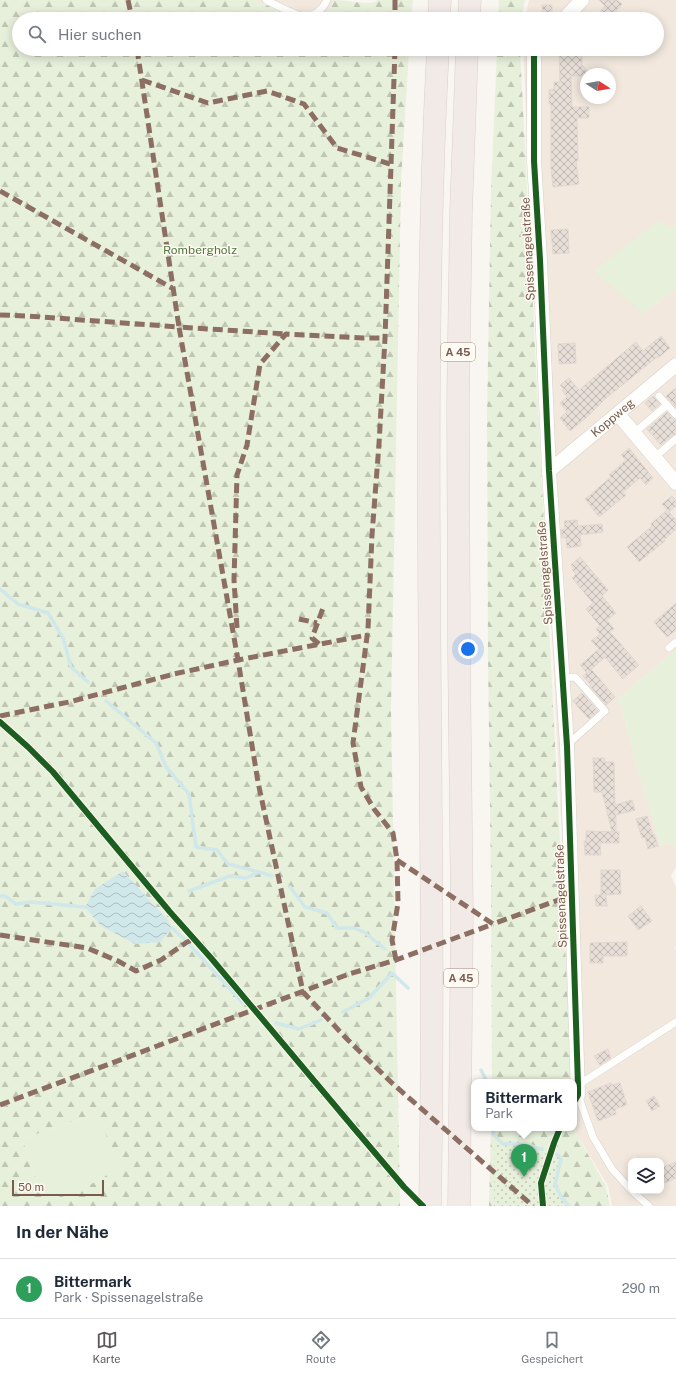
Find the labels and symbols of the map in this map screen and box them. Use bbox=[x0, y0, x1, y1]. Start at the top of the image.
north arrow bbox=[580, 68, 616, 104]
street label: Spissenagelstraße bbox=[518, 197, 538, 301]
park label: Rombergholz bbox=[163, 243, 237, 257]
road number: A 45 bbox=[441, 343, 475, 361]
street label: Koppweg bbox=[588, 396, 637, 440]
street label: Spissenagelstraße bbox=[534, 521, 556, 625]
your location bbox=[458, 639, 478, 659]
street label: Spissenagelstraße bbox=[552, 844, 570, 948]
road number: A 45 bbox=[444, 969, 478, 987]
pin: 1 bbox=[511, 1144, 537, 1177]
scale bar bbox=[12, 1178, 104, 1197]

